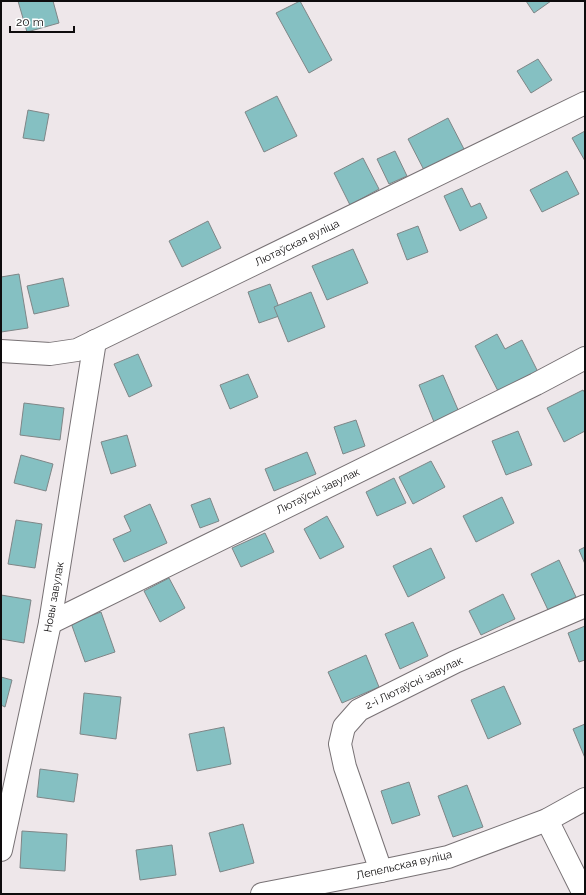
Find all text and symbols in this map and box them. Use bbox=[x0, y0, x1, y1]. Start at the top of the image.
scale bar bbox=[10, 8, 74, 34]
text: 20 m bbox=[16, 15, 44, 29]
street label: Лютаўская вуліца bbox=[253, 217, 341, 269]
street label: Лютаўскі завулак bbox=[274, 465, 362, 517]
street label: Новы завулак bbox=[41, 560, 67, 633]
street label: 2-і Лютаўскі завулак bbox=[363, 654, 465, 712]
street label: Лепельская вуліца bbox=[355, 848, 453, 882]

